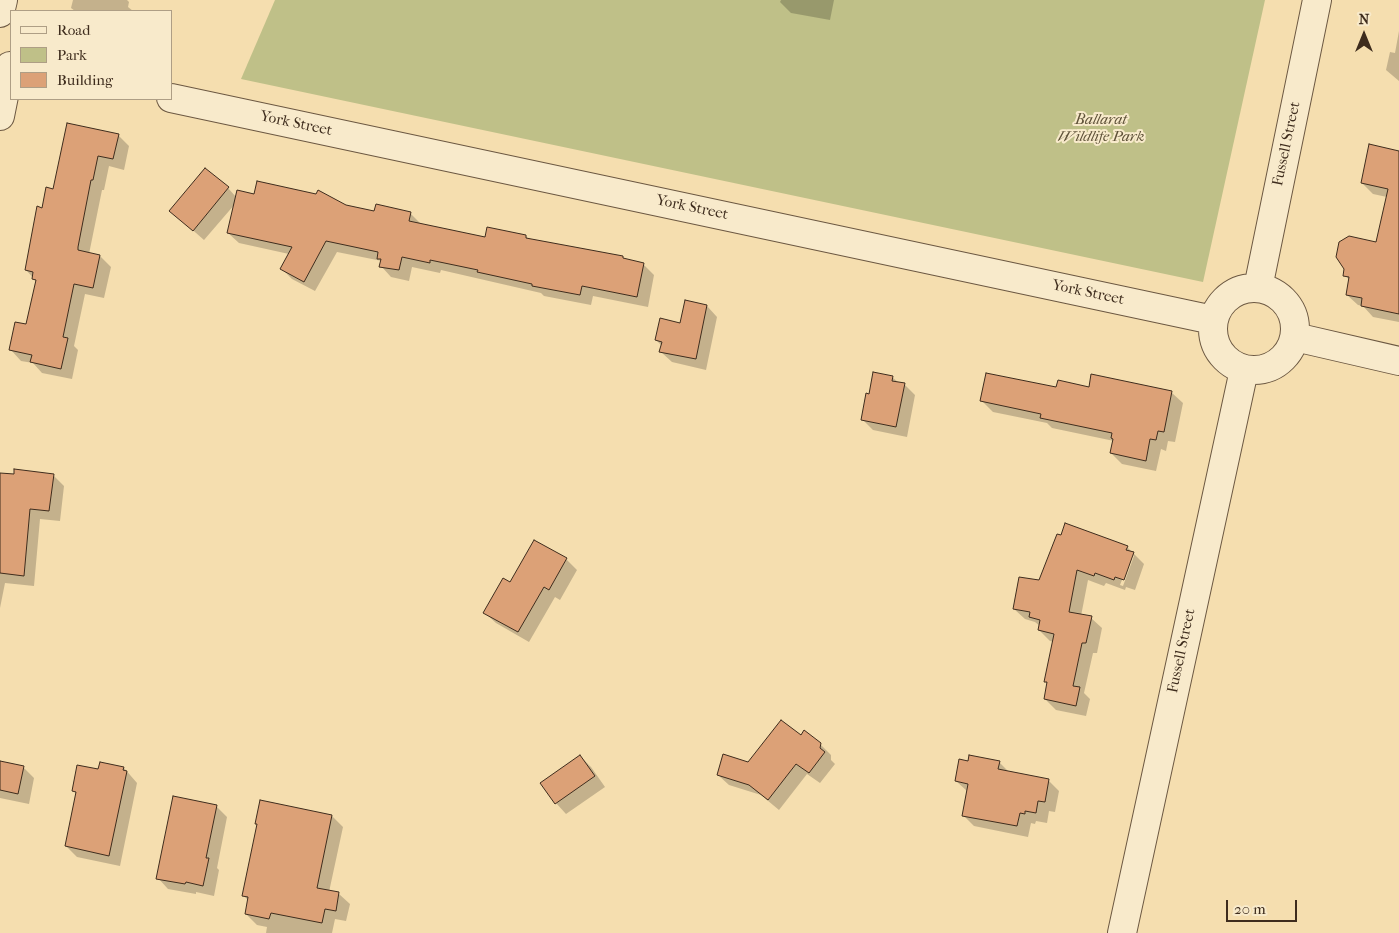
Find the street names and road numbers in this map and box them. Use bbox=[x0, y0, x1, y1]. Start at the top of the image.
street label: Fussell Street bbox=[1269, 100, 1305, 188]
street label: York Street bbox=[258, 108, 334, 140]
street label: York Street bbox=[654, 192, 730, 224]
street label: York Street bbox=[1050, 277, 1126, 309]
street label: Fussell Street bbox=[1164, 607, 1200, 695]

